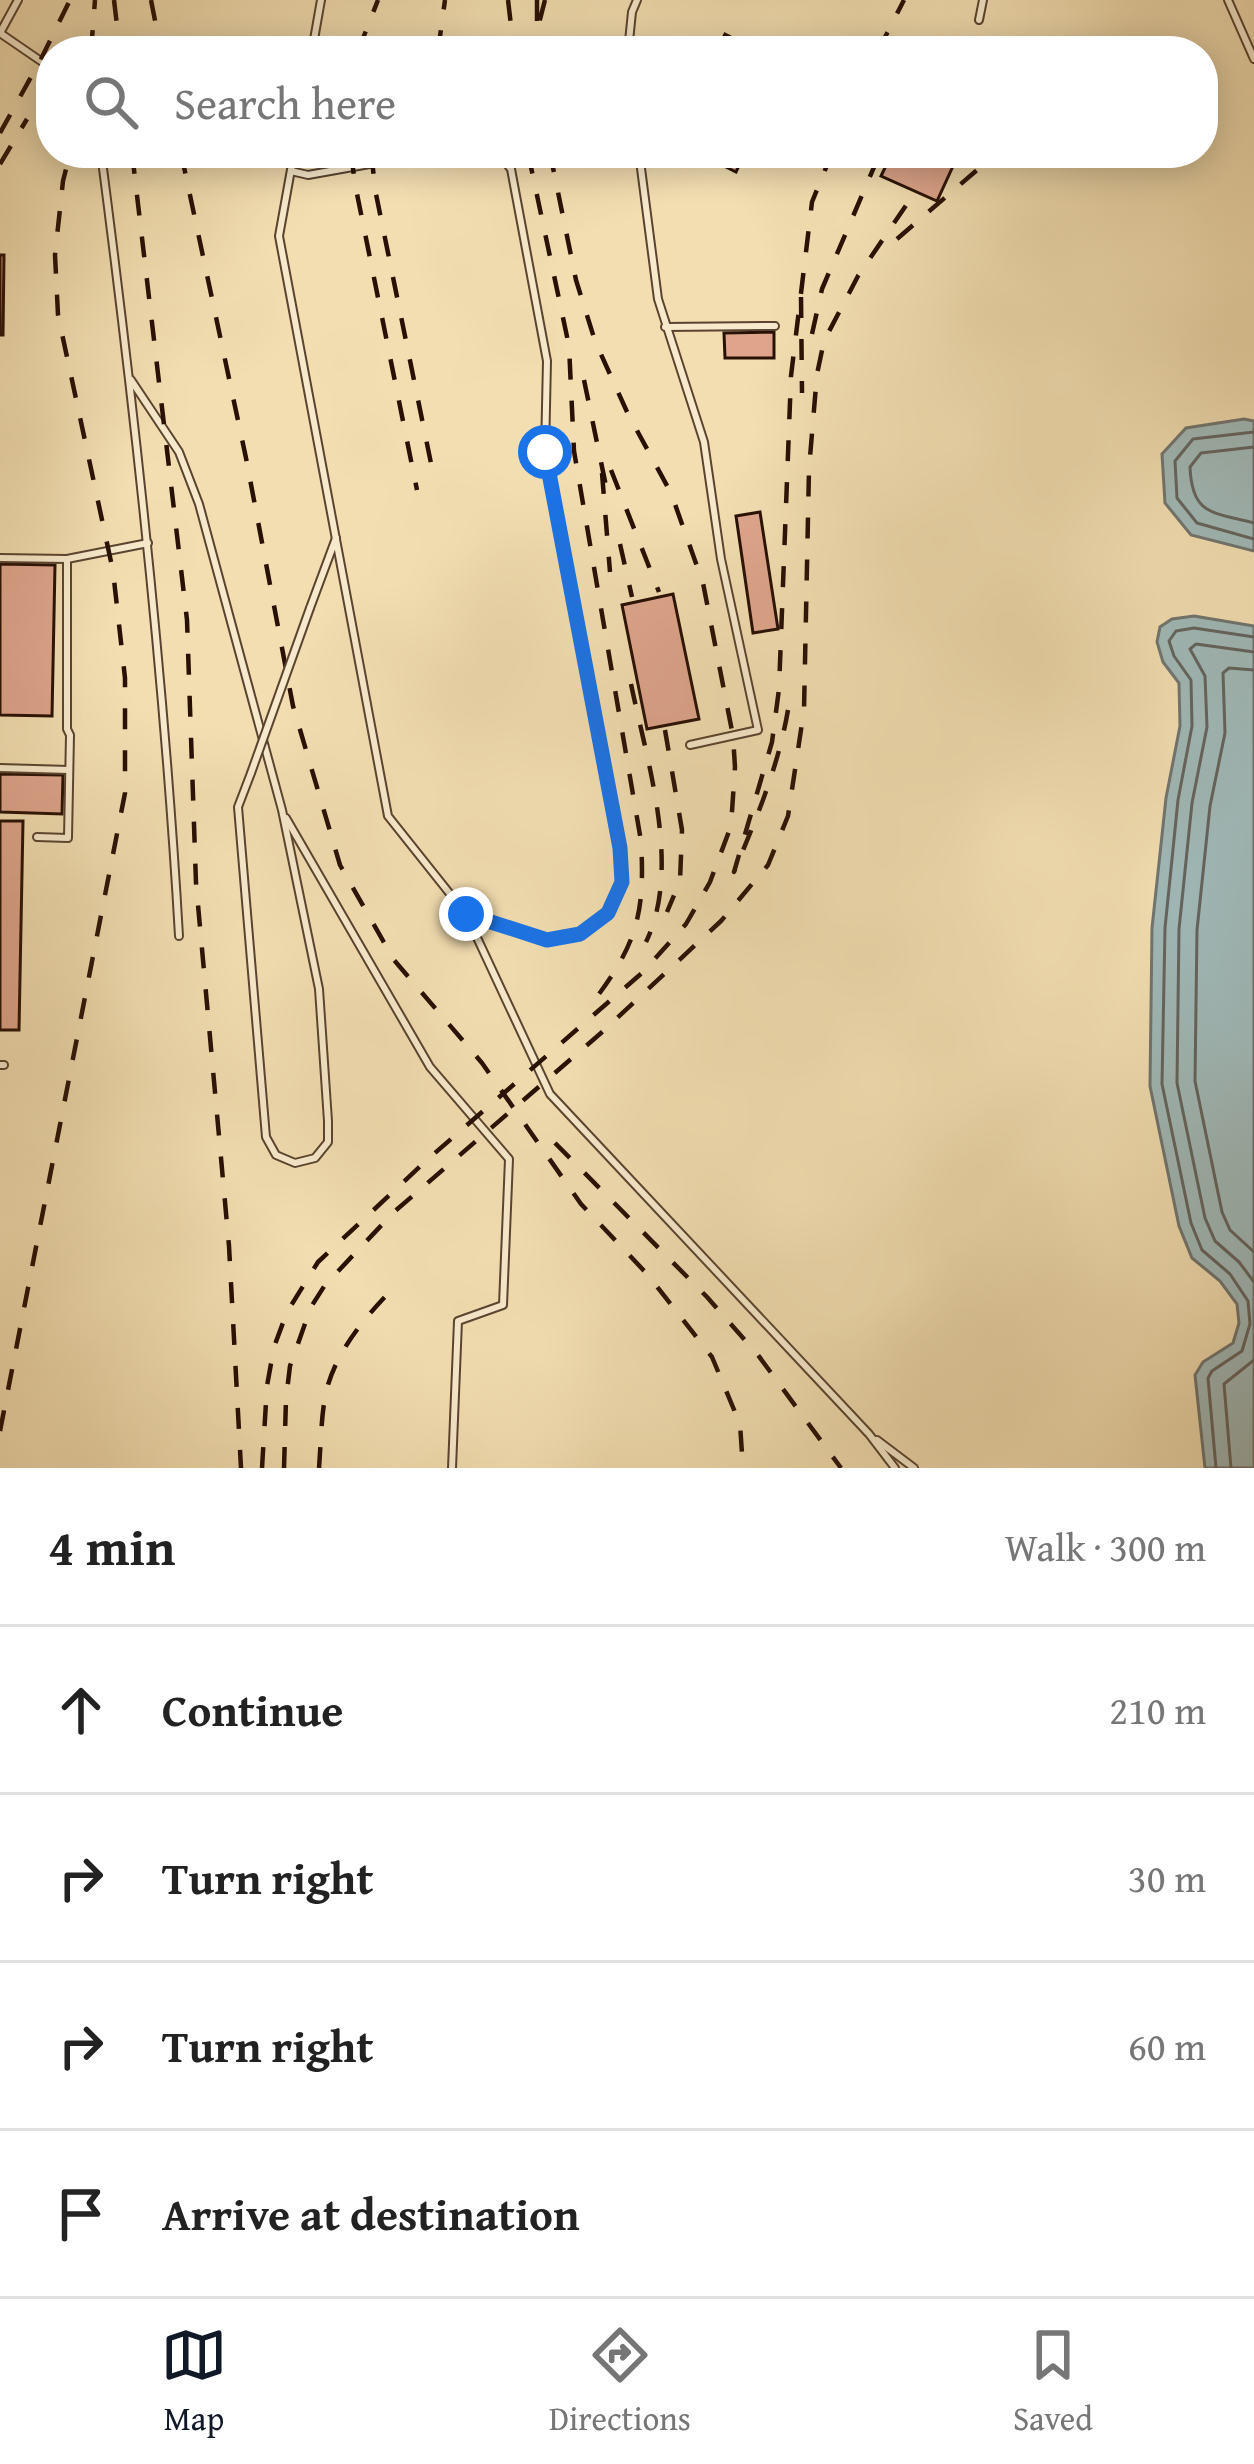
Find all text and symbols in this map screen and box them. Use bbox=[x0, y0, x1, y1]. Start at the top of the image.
search box bbox=[36, 36, 1218, 168]
icon: search bbox=[78, 69, 144, 135]
text: Search here bbox=[174, 70, 396, 135]
route start bbox=[518, 425, 572, 479]
route end bbox=[439, 887, 493, 941]
text: 4 min bbox=[48, 1509, 175, 1584]
text: Walk · 300 m bbox=[1005, 1518, 1206, 1575]
icon: ahead bbox=[48, 1677, 114, 1743]
text: Continue bbox=[162, 1677, 343, 1742]
text: 210 m bbox=[1109, 1681, 1206, 1738]
icon: right bbox=[48, 1845, 114, 1911]
text: Turn right bbox=[162, 1845, 374, 1910]
text: 30 m bbox=[1128, 1849, 1206, 1906]
icon: right bbox=[48, 2013, 114, 2079]
text: Turn right bbox=[162, 2013, 374, 2078]
text: 60 m bbox=[1128, 2017, 1206, 2074]
icon: arrive bbox=[48, 2181, 114, 2247]
text: Arrive at destination bbox=[162, 2181, 580, 2246]
tab: Map bbox=[161, 2322, 227, 2442]
tab: Directions bbox=[549, 2322, 691, 2442]
tab: Saved bbox=[1013, 2322, 1093, 2442]

